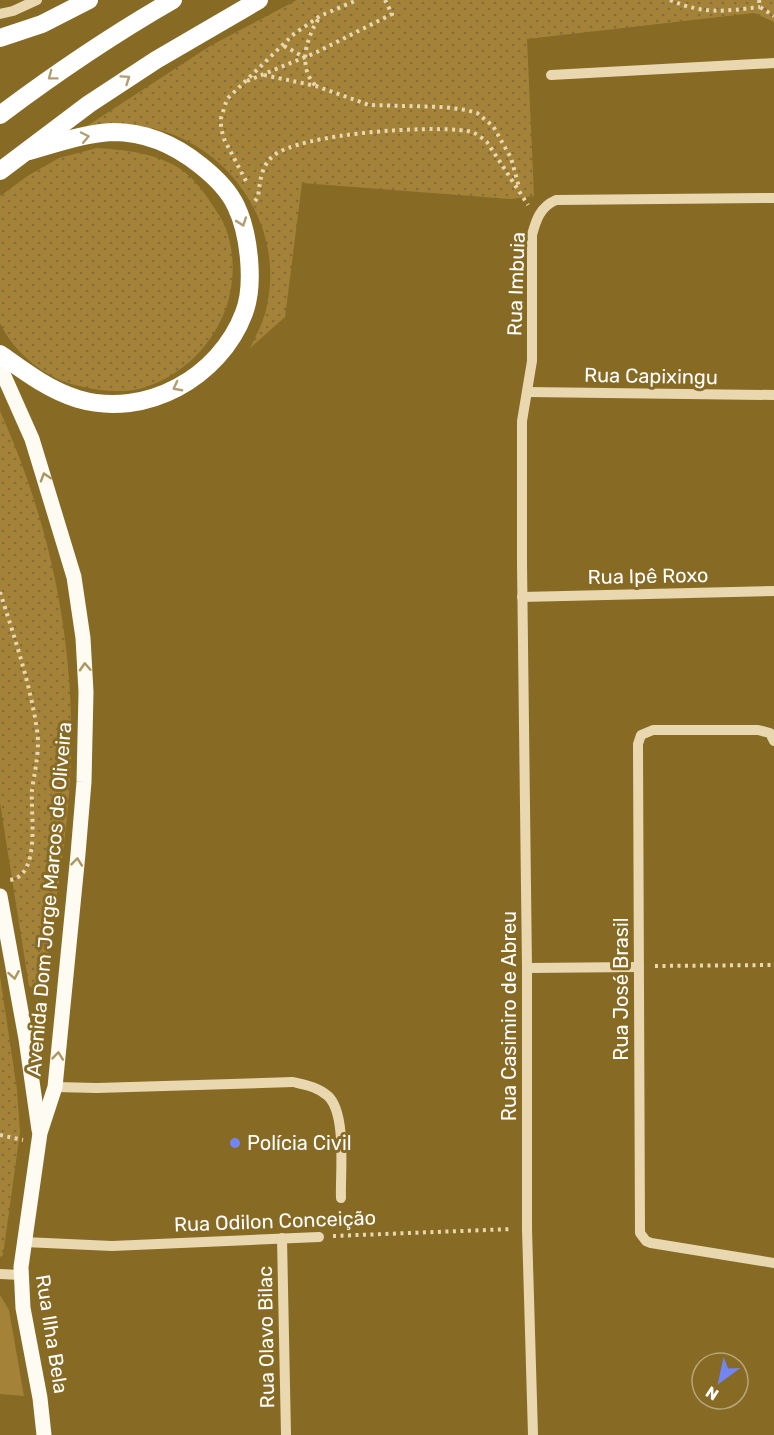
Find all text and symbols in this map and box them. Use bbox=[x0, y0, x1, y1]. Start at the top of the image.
one-way arrow bbox=[48, 69, 59, 80]
one-way arrow bbox=[120, 76, 131, 87]
one-way arrow bbox=[80, 131, 90, 144]
one-way arrow bbox=[234, 216, 247, 227]
street label: Rua Imbuia bbox=[502, 232, 530, 336]
street label: Rua Capixingu bbox=[584, 363, 718, 389]
one-way arrow bbox=[173, 380, 183, 391]
one-way arrow bbox=[39, 472, 52, 483]
street label: Rua Ipê Roxo bbox=[587, 563, 709, 589]
one-way arrow bbox=[78, 663, 91, 672]
street label: Avenida Dom Jorge Marcos de Oliveira bbox=[22, 721, 76, 1077]
one-way arrow bbox=[70, 858, 83, 867]
street label: Rua Casimiro de Abreu bbox=[497, 911, 521, 1121]
street label: Rua José Brasil bbox=[609, 917, 633, 1061]
one-way arrow bbox=[7, 969, 20, 979]
one-way arrow bbox=[51, 1052, 64, 1061]
place label: Polícia Civil bbox=[247, 1131, 352, 1155]
marker: Polícia Civil bbox=[228, 1136, 242, 1150]
street label: Rua Odilon Conceição bbox=[174, 1205, 376, 1237]
street label: Rua Olavo Bilac bbox=[253, 1266, 279, 1408]
street label: Rua Ilha Bela bbox=[31, 1273, 73, 1395]
north arrow bbox=[690, 1351, 750, 1411]
text: N bbox=[702, 1382, 722, 1404]

